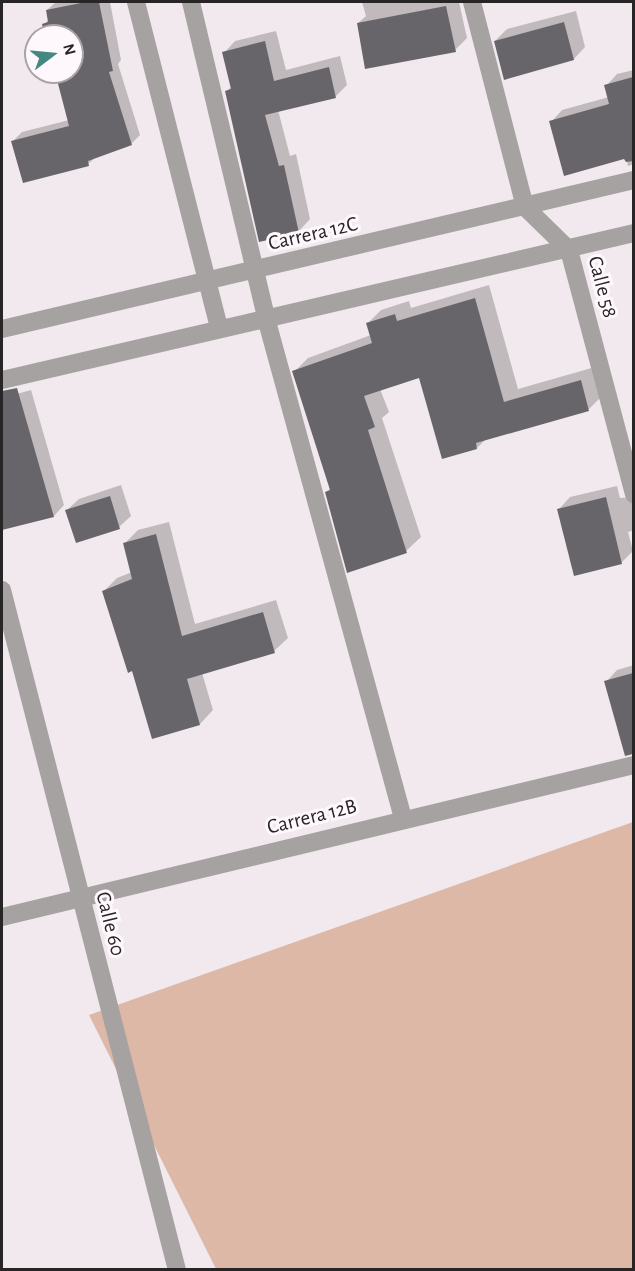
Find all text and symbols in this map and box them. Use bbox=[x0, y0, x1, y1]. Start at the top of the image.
north arrow bbox=[24, 24, 84, 84]
text: N bbox=[60, 42, 79, 57]
street label: Carrera 12C bbox=[266, 211, 360, 257]
street label: Calle 58 bbox=[582, 253, 622, 321]
street label: Carrera 12B bbox=[265, 794, 359, 840]
street label: Calle 60 bbox=[90, 889, 130, 959]

